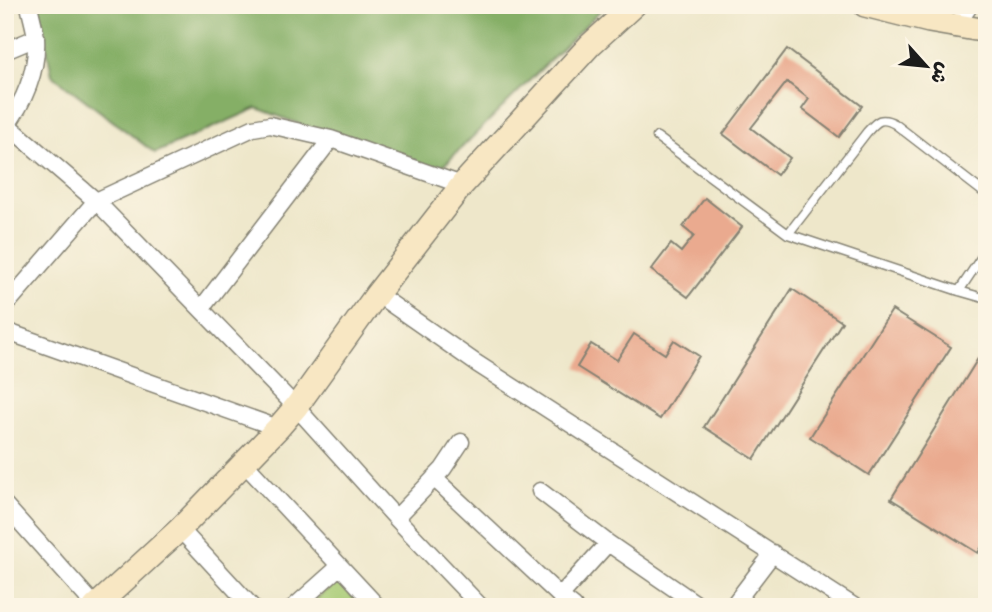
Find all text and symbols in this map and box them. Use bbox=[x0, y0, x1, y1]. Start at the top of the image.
north arrow bbox=[890, 32, 960, 102]
text: ش bbox=[925, 59, 959, 90]

